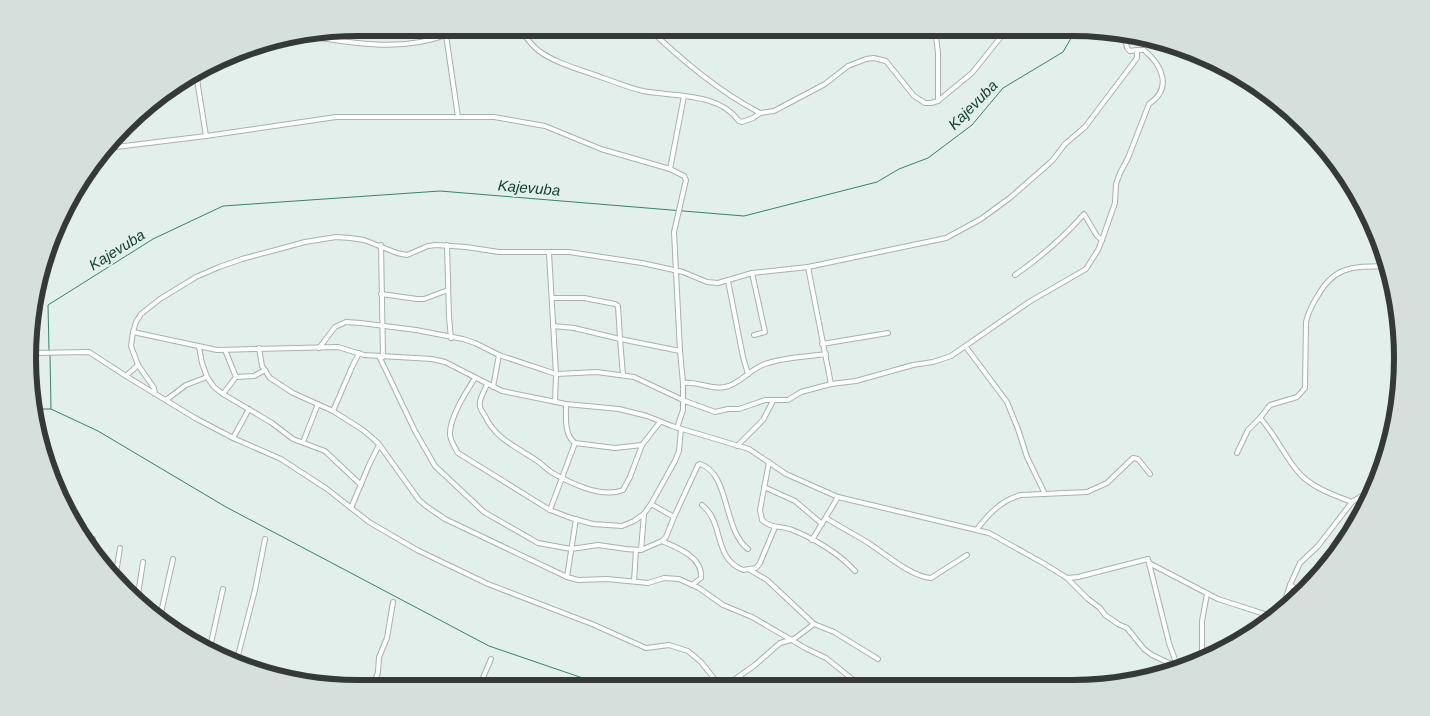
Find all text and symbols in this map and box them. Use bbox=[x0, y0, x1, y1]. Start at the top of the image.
water label: Kajevuba bbox=[945, 77, 1001, 133]
water label: Kajevuba bbox=[497, 176, 561, 199]
water label: Kajevuba bbox=[86, 226, 148, 273]

